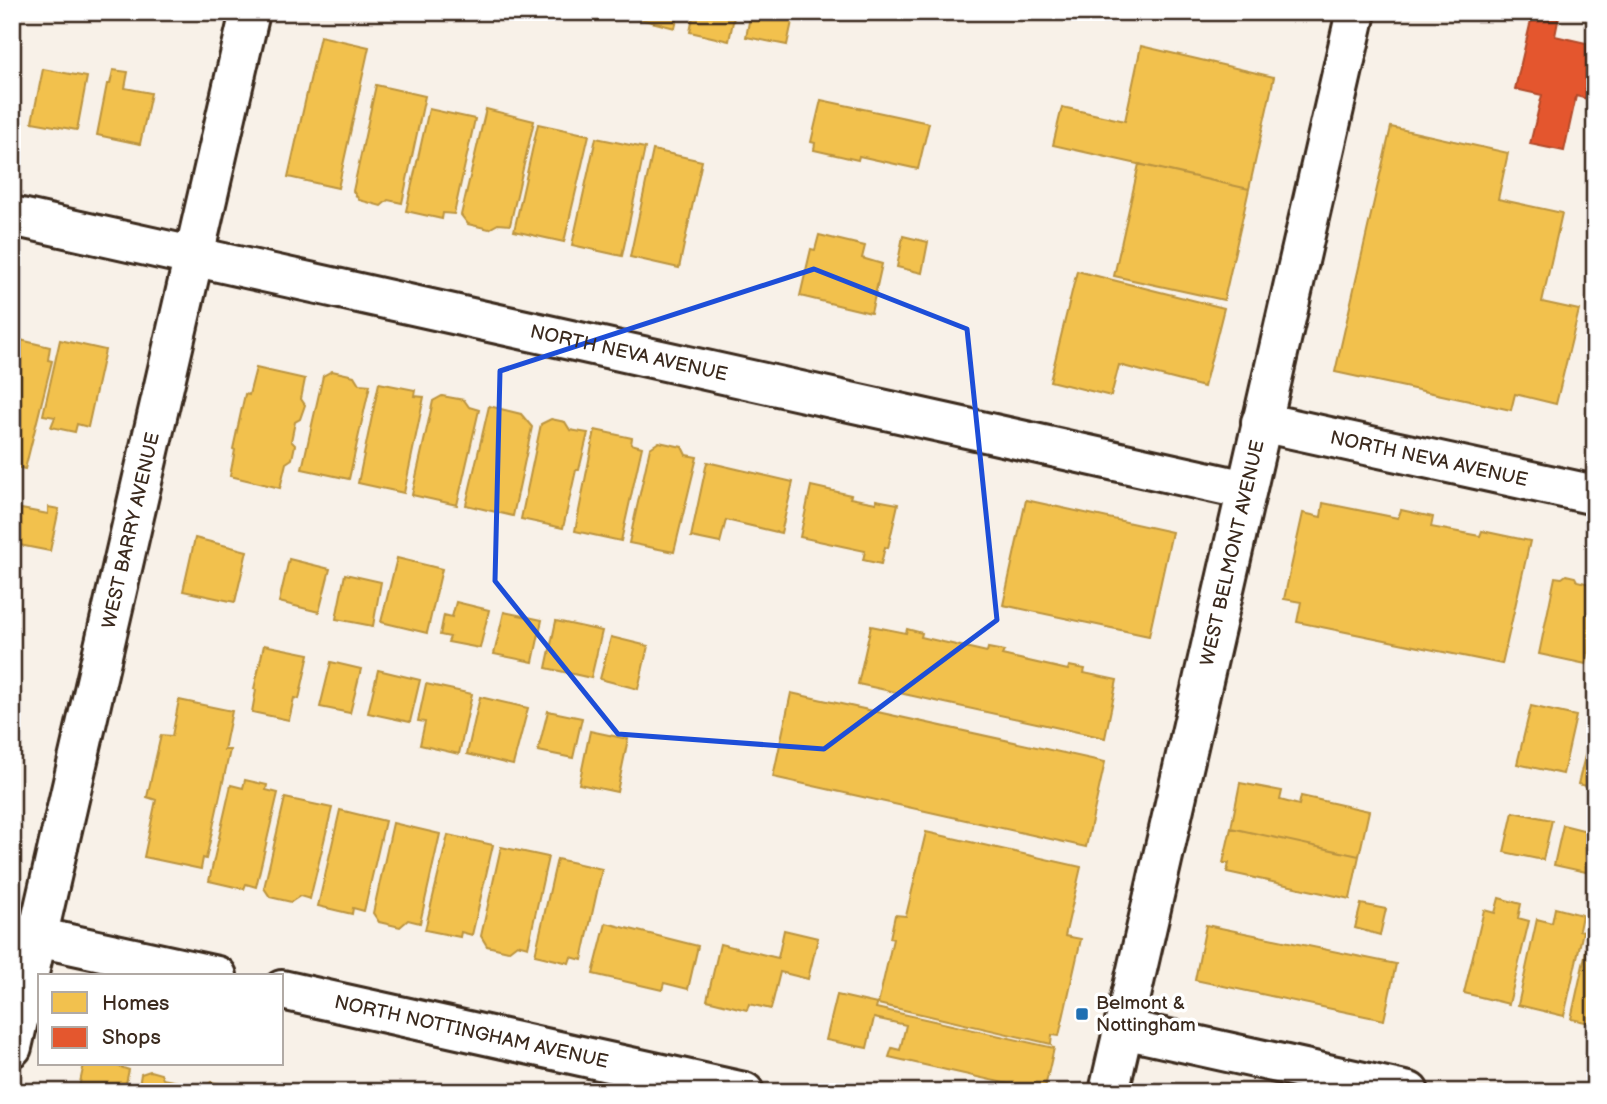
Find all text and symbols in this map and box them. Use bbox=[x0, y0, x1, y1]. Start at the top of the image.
street label: NORTH NEVA AVENUE bbox=[528, 320, 730, 386]
street label: NORTH NEVA AVENUE bbox=[1328, 426, 1530, 491]
street label: WEST BARRY AVENUE bbox=[97, 430, 164, 631]
street label: WEST BELMONT AVENUE bbox=[1195, 438, 1269, 668]
legend bbox=[38, 974, 284, 1066]
street label: NORTH NOTTINGHAM AVENUE bbox=[332, 990, 611, 1073]
text: Homes bbox=[102, 991, 170, 1016]
place label: Belmont & Nottingham bbox=[1096, 992, 1196, 1037]
marker: Belmont & Nottingham bbox=[1074, 1006, 1090, 1022]
text: Shops bbox=[102, 1025, 161, 1050]

